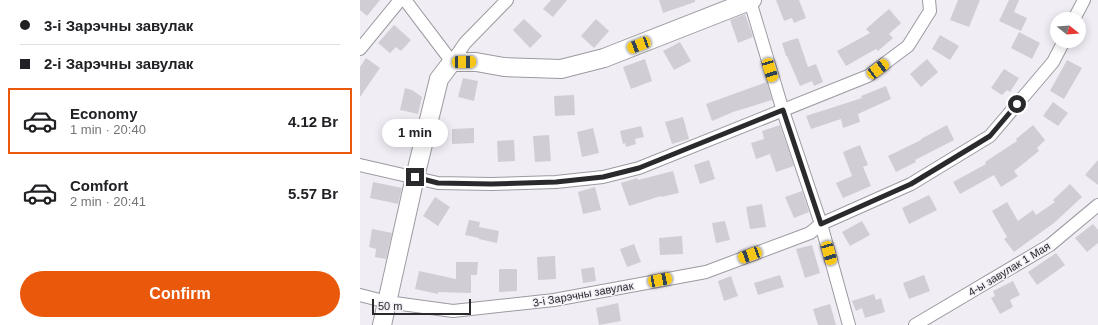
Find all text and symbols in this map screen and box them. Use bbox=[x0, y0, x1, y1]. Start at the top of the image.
north arrow bbox=[1050, 12, 1086, 48]
map controls bbox=[1050, 12, 1086, 48]
text: 3-і Зарэчны завулак bbox=[44, 17, 193, 34]
car bbox=[626, 35, 652, 55]
text: 2-і Зарэчны завулак bbox=[44, 55, 193, 72]
car bbox=[452, 56, 476, 68]
car bbox=[761, 57, 779, 83]
car bbox=[865, 57, 891, 81]
route start bbox=[1008, 95, 1026, 113]
icon: car bbox=[22, 103, 58, 139]
text: Economy bbox=[70, 105, 138, 122]
text: 4.12 Br bbox=[288, 113, 338, 130]
callout: 1 min bbox=[382, 119, 448, 147]
text: 1 min · 20:40 bbox=[70, 122, 146, 137]
text: 1 min bbox=[398, 125, 432, 140]
route end bbox=[406, 168, 424, 186]
icon: car bbox=[22, 175, 58, 211]
text: Comfort bbox=[70, 177, 128, 194]
text: 5.57 Br bbox=[288, 185, 338, 202]
text: 2 min · 20:41 bbox=[70, 194, 146, 209]
car bbox=[820, 240, 838, 266]
street label: 4-ы завулак 1 Мая bbox=[966, 240, 1052, 298]
car bbox=[737, 245, 763, 265]
button: Confirm bbox=[20, 271, 340, 317]
car bbox=[647, 272, 673, 288]
street label: 3-і Зарэчны завулак bbox=[532, 279, 634, 309]
scale bar bbox=[372, 297, 471, 316]
text: 50 m bbox=[378, 300, 402, 312]

